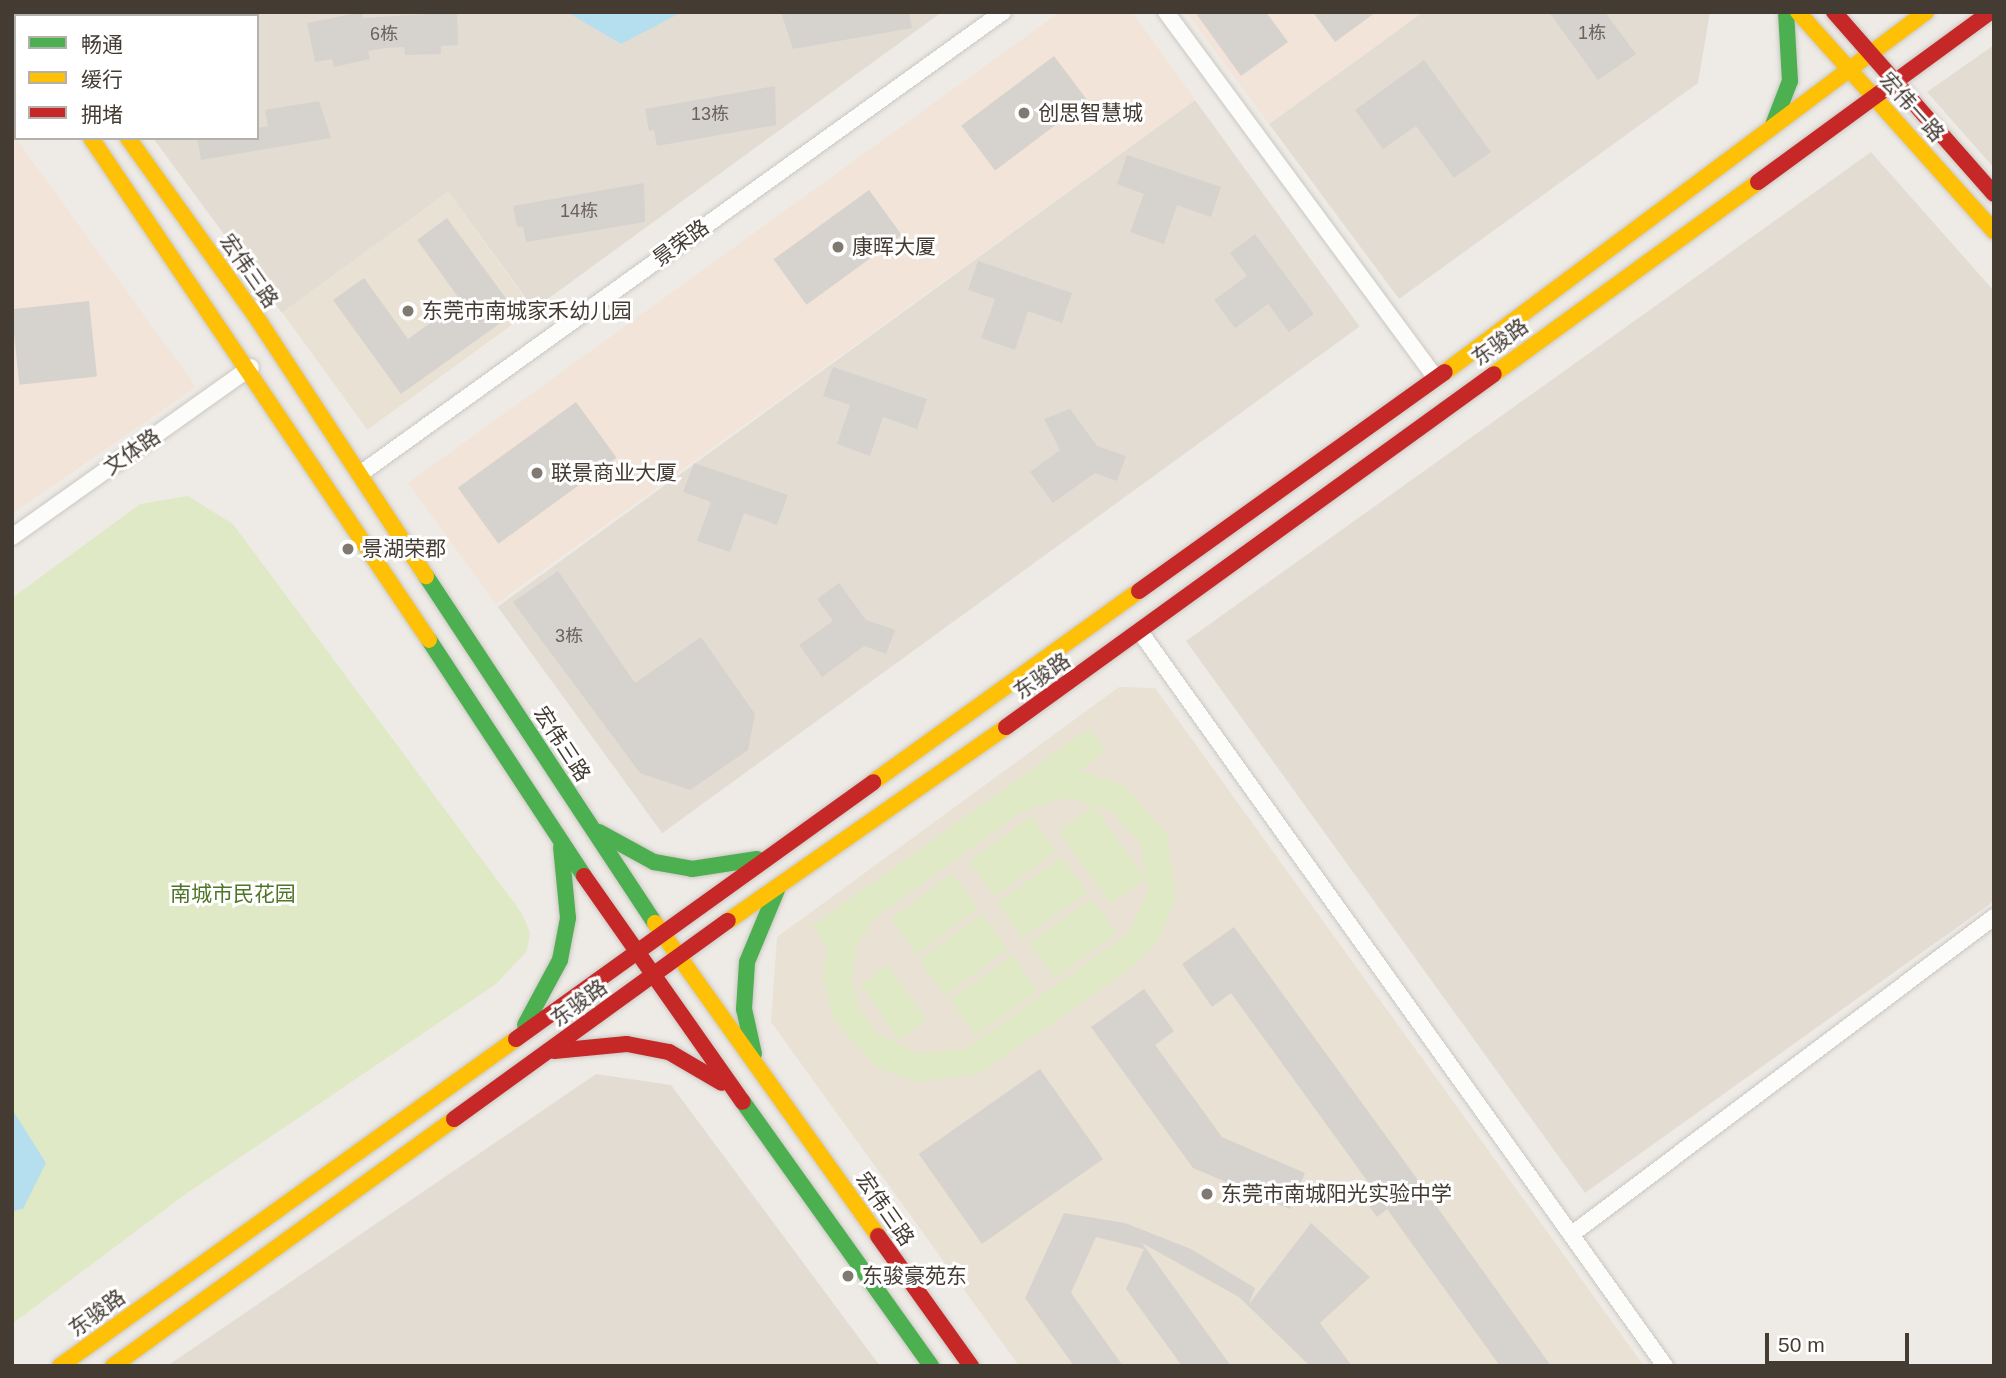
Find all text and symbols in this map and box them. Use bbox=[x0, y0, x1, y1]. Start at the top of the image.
legend bbox=[14, 14, 259, 140]
house number: 1栋 bbox=[1578, 22, 1606, 44]
house number: 6栋 bbox=[370, 23, 398, 45]
text: 畅通 bbox=[81, 33, 123, 56]
street label: 宏伟一路 bbox=[1875, 67, 1949, 147]
text: 缓行 bbox=[81, 68, 123, 91]
place label: 创思智慧城 bbox=[1038, 100, 1143, 126]
text: 拥堵 bbox=[81, 103, 123, 126]
house number: 13栋 bbox=[691, 103, 729, 125]
marker: 创思智慧城 bbox=[1016, 105, 1032, 121]
house number: 14栋 bbox=[560, 200, 598, 222]
street label: 景荣路 bbox=[648, 214, 714, 272]
street label: 宏伟三路 bbox=[215, 229, 283, 313]
place label: 康晖大厦 bbox=[852, 234, 936, 260]
marker: 康晖大厦 bbox=[830, 239, 846, 255]
place label: 东莞市南城家禾幼儿园 bbox=[422, 298, 632, 324]
marker: 东莞市南城家禾幼儿园 bbox=[400, 303, 416, 319]
street label: 东骏路 bbox=[1467, 313, 1533, 371]
street label: 文体路 bbox=[99, 424, 165, 480]
place label: 联景商业大厦 bbox=[551, 460, 677, 486]
marker: 联景商业大厦 bbox=[529, 465, 545, 481]
place label: 景湖荣郡 bbox=[362, 536, 446, 562]
marker: 景湖荣郡 bbox=[340, 541, 356, 557]
house number: 3栋 bbox=[555, 625, 583, 647]
street label: 东骏路 bbox=[1009, 648, 1075, 704]
street label: 宏伟三路 bbox=[529, 702, 595, 786]
park label: 南城市民花园 bbox=[170, 881, 296, 907]
street label: 东骏路 bbox=[546, 974, 612, 1032]
street label: 宏伟三路 bbox=[851, 1167, 919, 1251]
place label: 东莞市南城阳光实验中学 bbox=[1221, 1181, 1452, 1207]
marker: 东莞市南城阳光实验中学 bbox=[1199, 1186, 1215, 1202]
place label: 东骏豪苑东 bbox=[862, 1263, 967, 1289]
marker: 东骏豪苑东 bbox=[840, 1268, 856, 1284]
street label: 东骏路 bbox=[64, 1284, 130, 1342]
scale bar bbox=[1768, 1318, 1912, 1362]
text: 50 m bbox=[1778, 1333, 1825, 1356]

